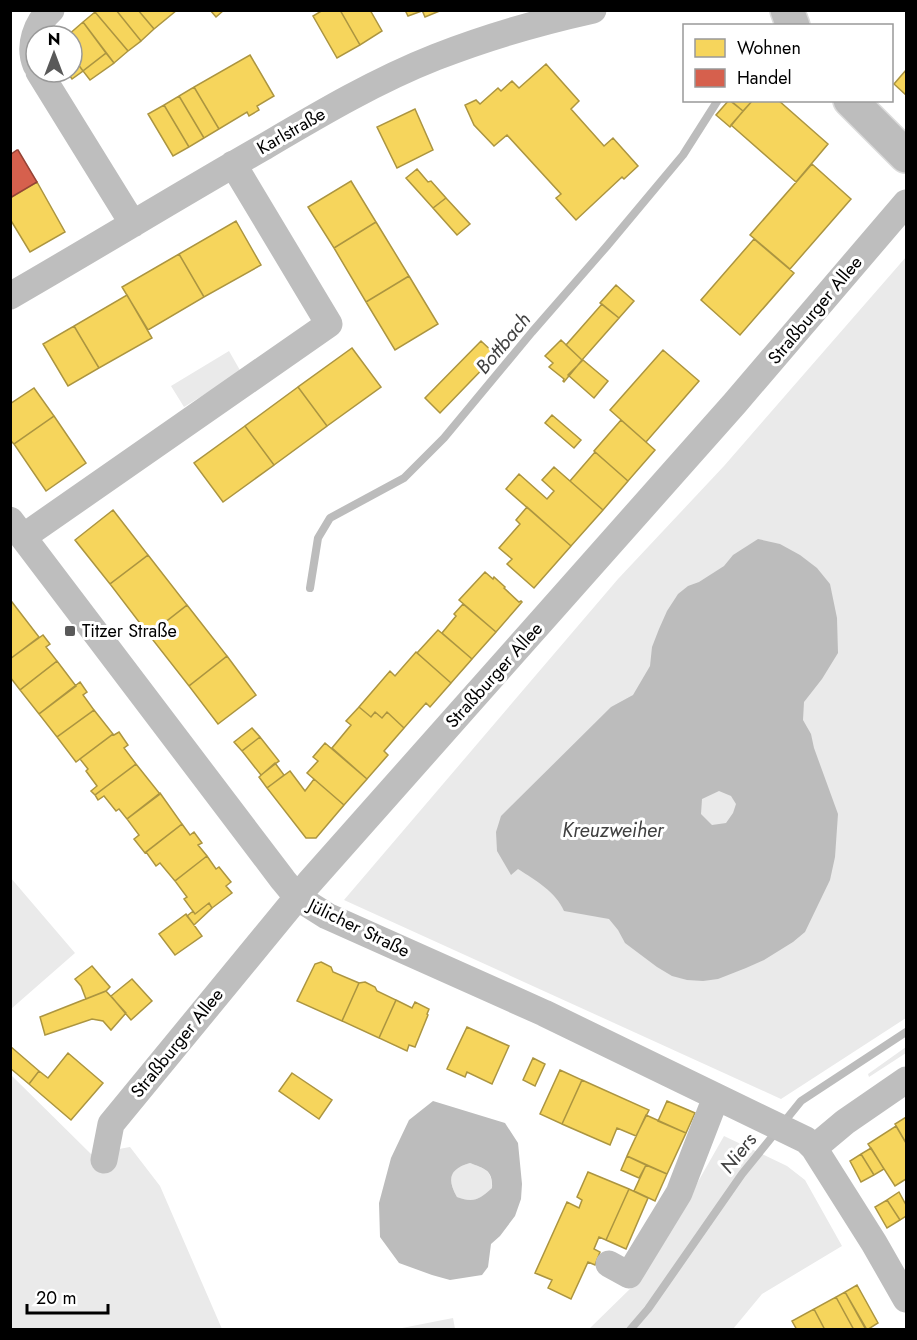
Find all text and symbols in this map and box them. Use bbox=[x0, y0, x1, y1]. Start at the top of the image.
north arrow bbox=[24, 24, 84, 84]
legend bbox=[683, 24, 893, 102]
text: N bbox=[48, 28, 60, 51]
text: Wohnen bbox=[737, 35, 801, 61]
text: Handel bbox=[737, 65, 792, 91]
street label: Karlstraße bbox=[252, 101, 330, 161]
street label: Straßburger Allee bbox=[762, 250, 868, 370]
water label: Bottbach bbox=[469, 306, 538, 380]
street label: Straßburger Allee bbox=[439, 616, 549, 734]
place label: Titzer Straße bbox=[82, 618, 177, 644]
marker: Titzer Straße bbox=[63, 624, 77, 638]
water label: Kreuzweiher bbox=[562, 816, 665, 845]
street label: Jülicher Straße bbox=[302, 891, 414, 964]
street label: Straßburger Allee bbox=[125, 983, 229, 1103]
water label: Niers bbox=[713, 1127, 764, 1180]
scale bar bbox=[27, 1277, 108, 1315]
text: 20 m bbox=[36, 1285, 76, 1311]

